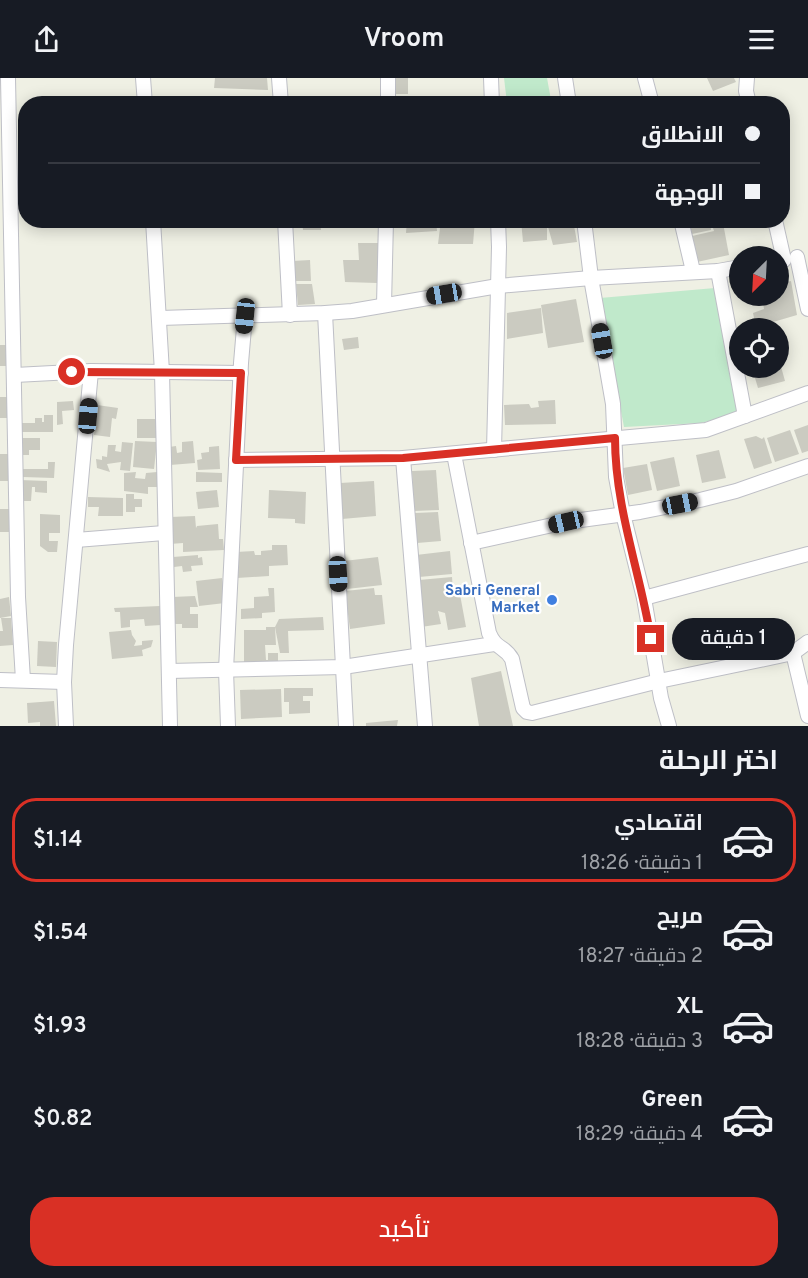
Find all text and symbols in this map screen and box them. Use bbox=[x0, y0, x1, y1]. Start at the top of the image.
text: Vroom bbox=[364, 22, 444, 56]
icon: share bbox=[30, 23, 63, 56]
icon: menu bbox=[745, 23, 778, 56]
text: الانطلاق bbox=[641, 123, 724, 150]
text: الوجهة bbox=[655, 181, 724, 208]
north arrow bbox=[729, 246, 789, 306]
map controls bbox=[729, 246, 789, 378]
car bbox=[425, 282, 463, 306]
car bbox=[234, 297, 256, 335]
button: locate bbox=[729, 318, 789, 378]
car bbox=[590, 322, 614, 360]
route start bbox=[58, 358, 85, 385]
car bbox=[77, 397, 99, 435]
car bbox=[661, 492, 699, 516]
car bbox=[546, 509, 586, 535]
car bbox=[328, 556, 348, 592]
place label: Sabri General Market bbox=[445, 582, 540, 618]
marker: Sabri General Market bbox=[545, 593, 559, 607]
callout: 1 دقيقة bbox=[672, 618, 795, 660]
route end bbox=[637, 625, 664, 652]
text: 1 دقيقة bbox=[701, 626, 767, 652]
text: اختر الرحلة bbox=[659, 745, 778, 779]
text: اقتصادي bbox=[614, 811, 703, 838]
icon: car bbox=[721, 813, 775, 867]
text: $1.14 bbox=[33, 827, 82, 854]
text: 1 دقيقة · 18:26 bbox=[581, 851, 703, 877]
text: مريح bbox=[657, 904, 703, 931]
icon: car bbox=[721, 906, 775, 960]
text: $1.54 bbox=[33, 920, 88, 947]
text: 2 دقيقة · 18:27 bbox=[578, 944, 703, 970]
text: XL bbox=[676, 994, 703, 1021]
icon: car bbox=[721, 999, 775, 1053]
text: $1.93 bbox=[33, 1013, 87, 1040]
text: 3 دقيقة · 18:28 bbox=[576, 1029, 703, 1055]
text: Green bbox=[641, 1087, 703, 1114]
icon: car bbox=[721, 1092, 775, 1146]
text: $0.82 bbox=[33, 1106, 92, 1133]
text: 4 دقيقة · 18:29 bbox=[576, 1122, 703, 1148]
button: تأكيد bbox=[30, 1197, 778, 1266]

